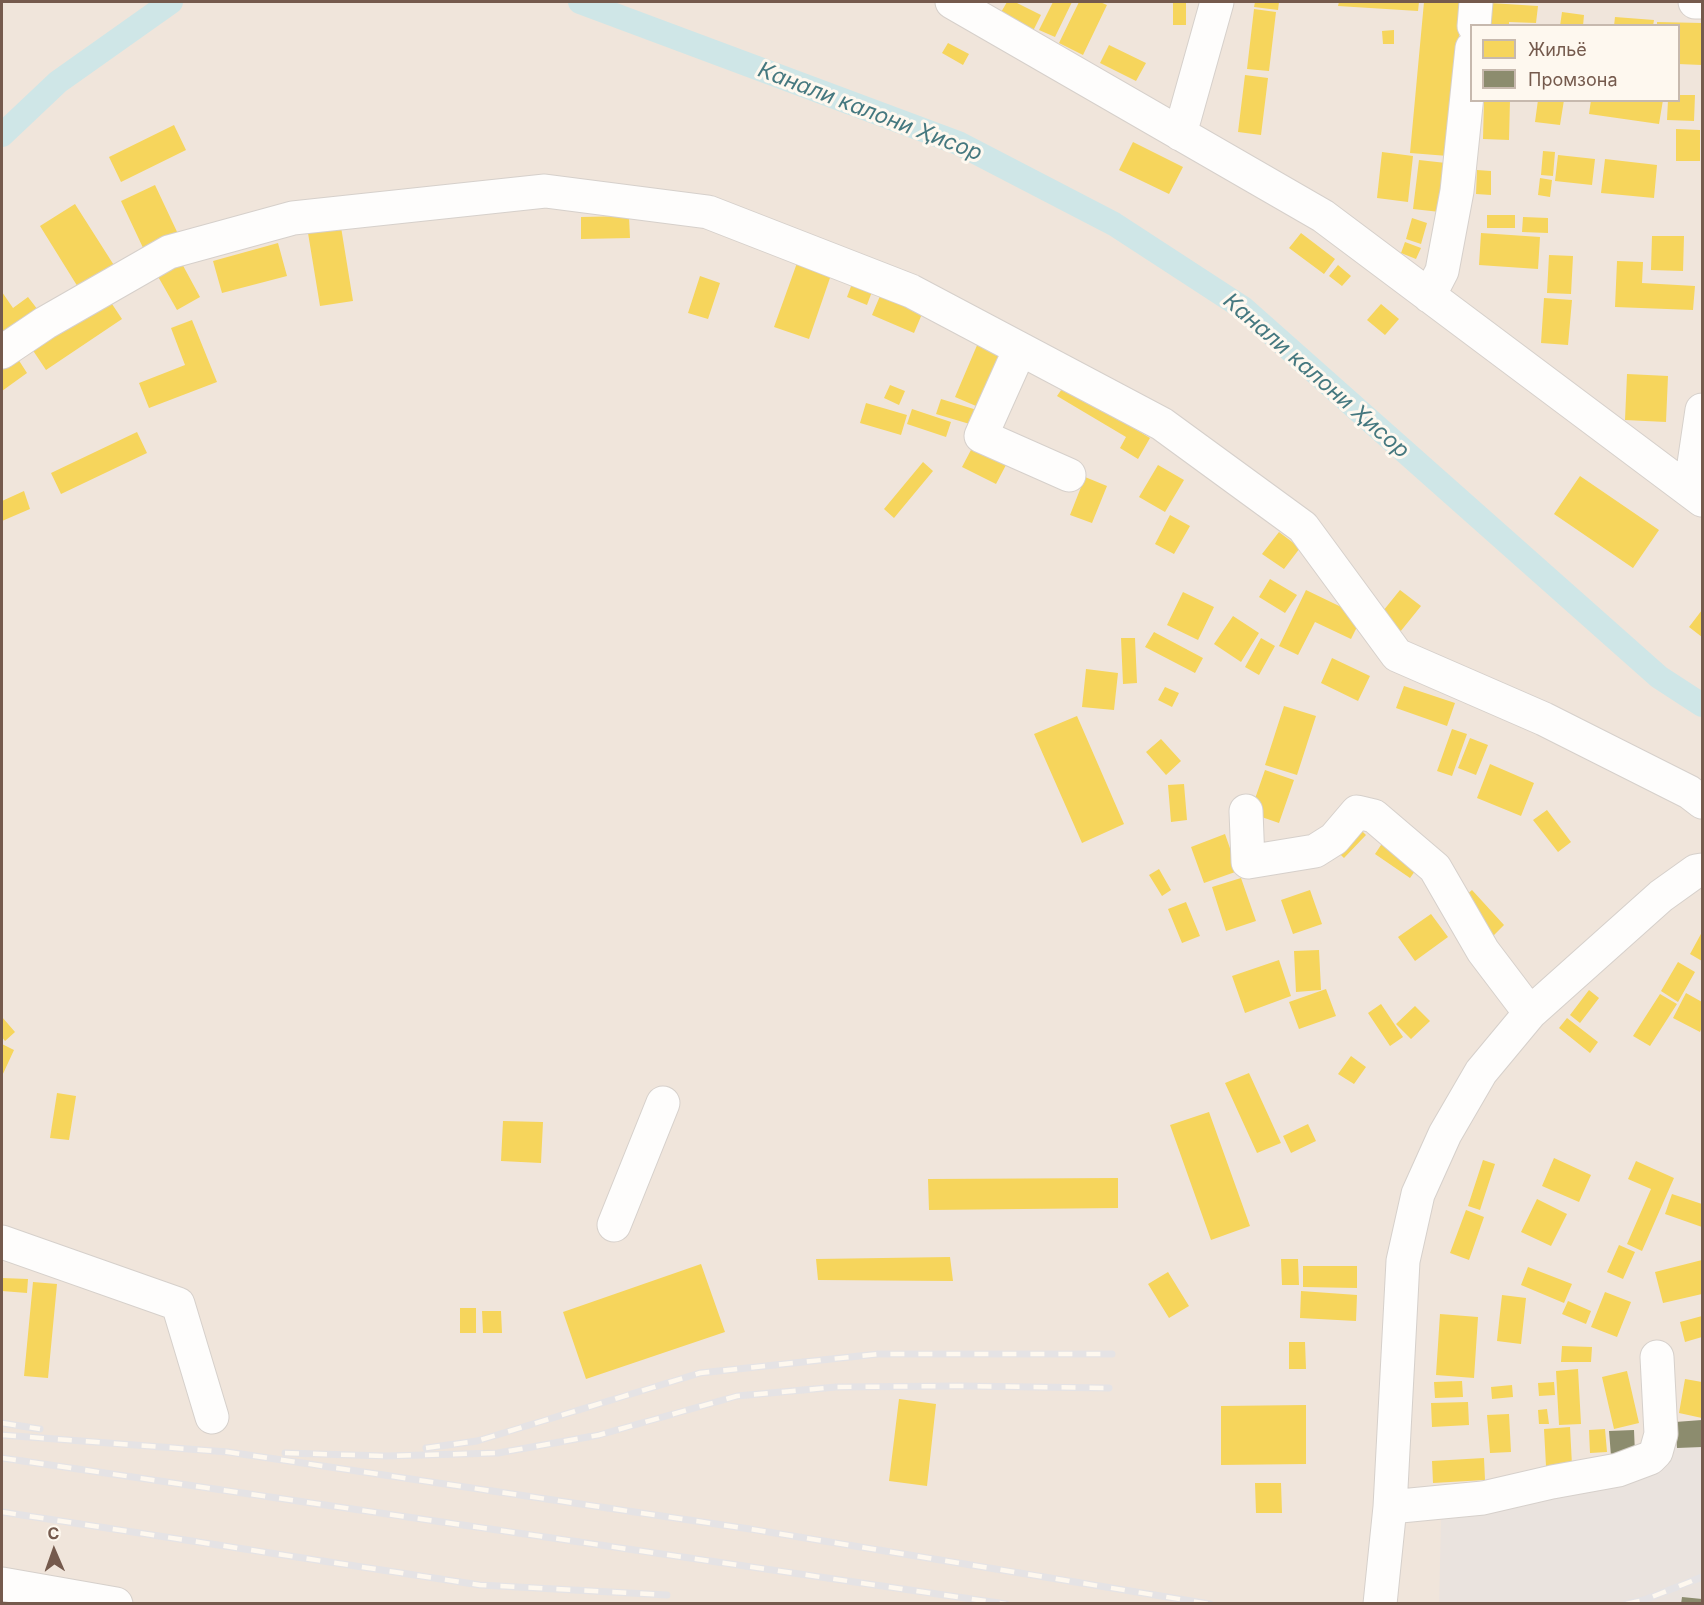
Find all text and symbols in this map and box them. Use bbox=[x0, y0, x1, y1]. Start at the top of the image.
legend bbox=[1470, 24, 1680, 102]
text: Жильё bbox=[1528, 39, 1587, 60]
water label: Канали калони Ҳисор bbox=[754, 57, 986, 167]
text: Промзона bbox=[1528, 69, 1618, 90]
water label: Канали калони Ҳисор bbox=[1218, 288, 1414, 464]
north arrow bbox=[24, 1521, 84, 1581]
text: С bbox=[47, 1523, 60, 1543]

